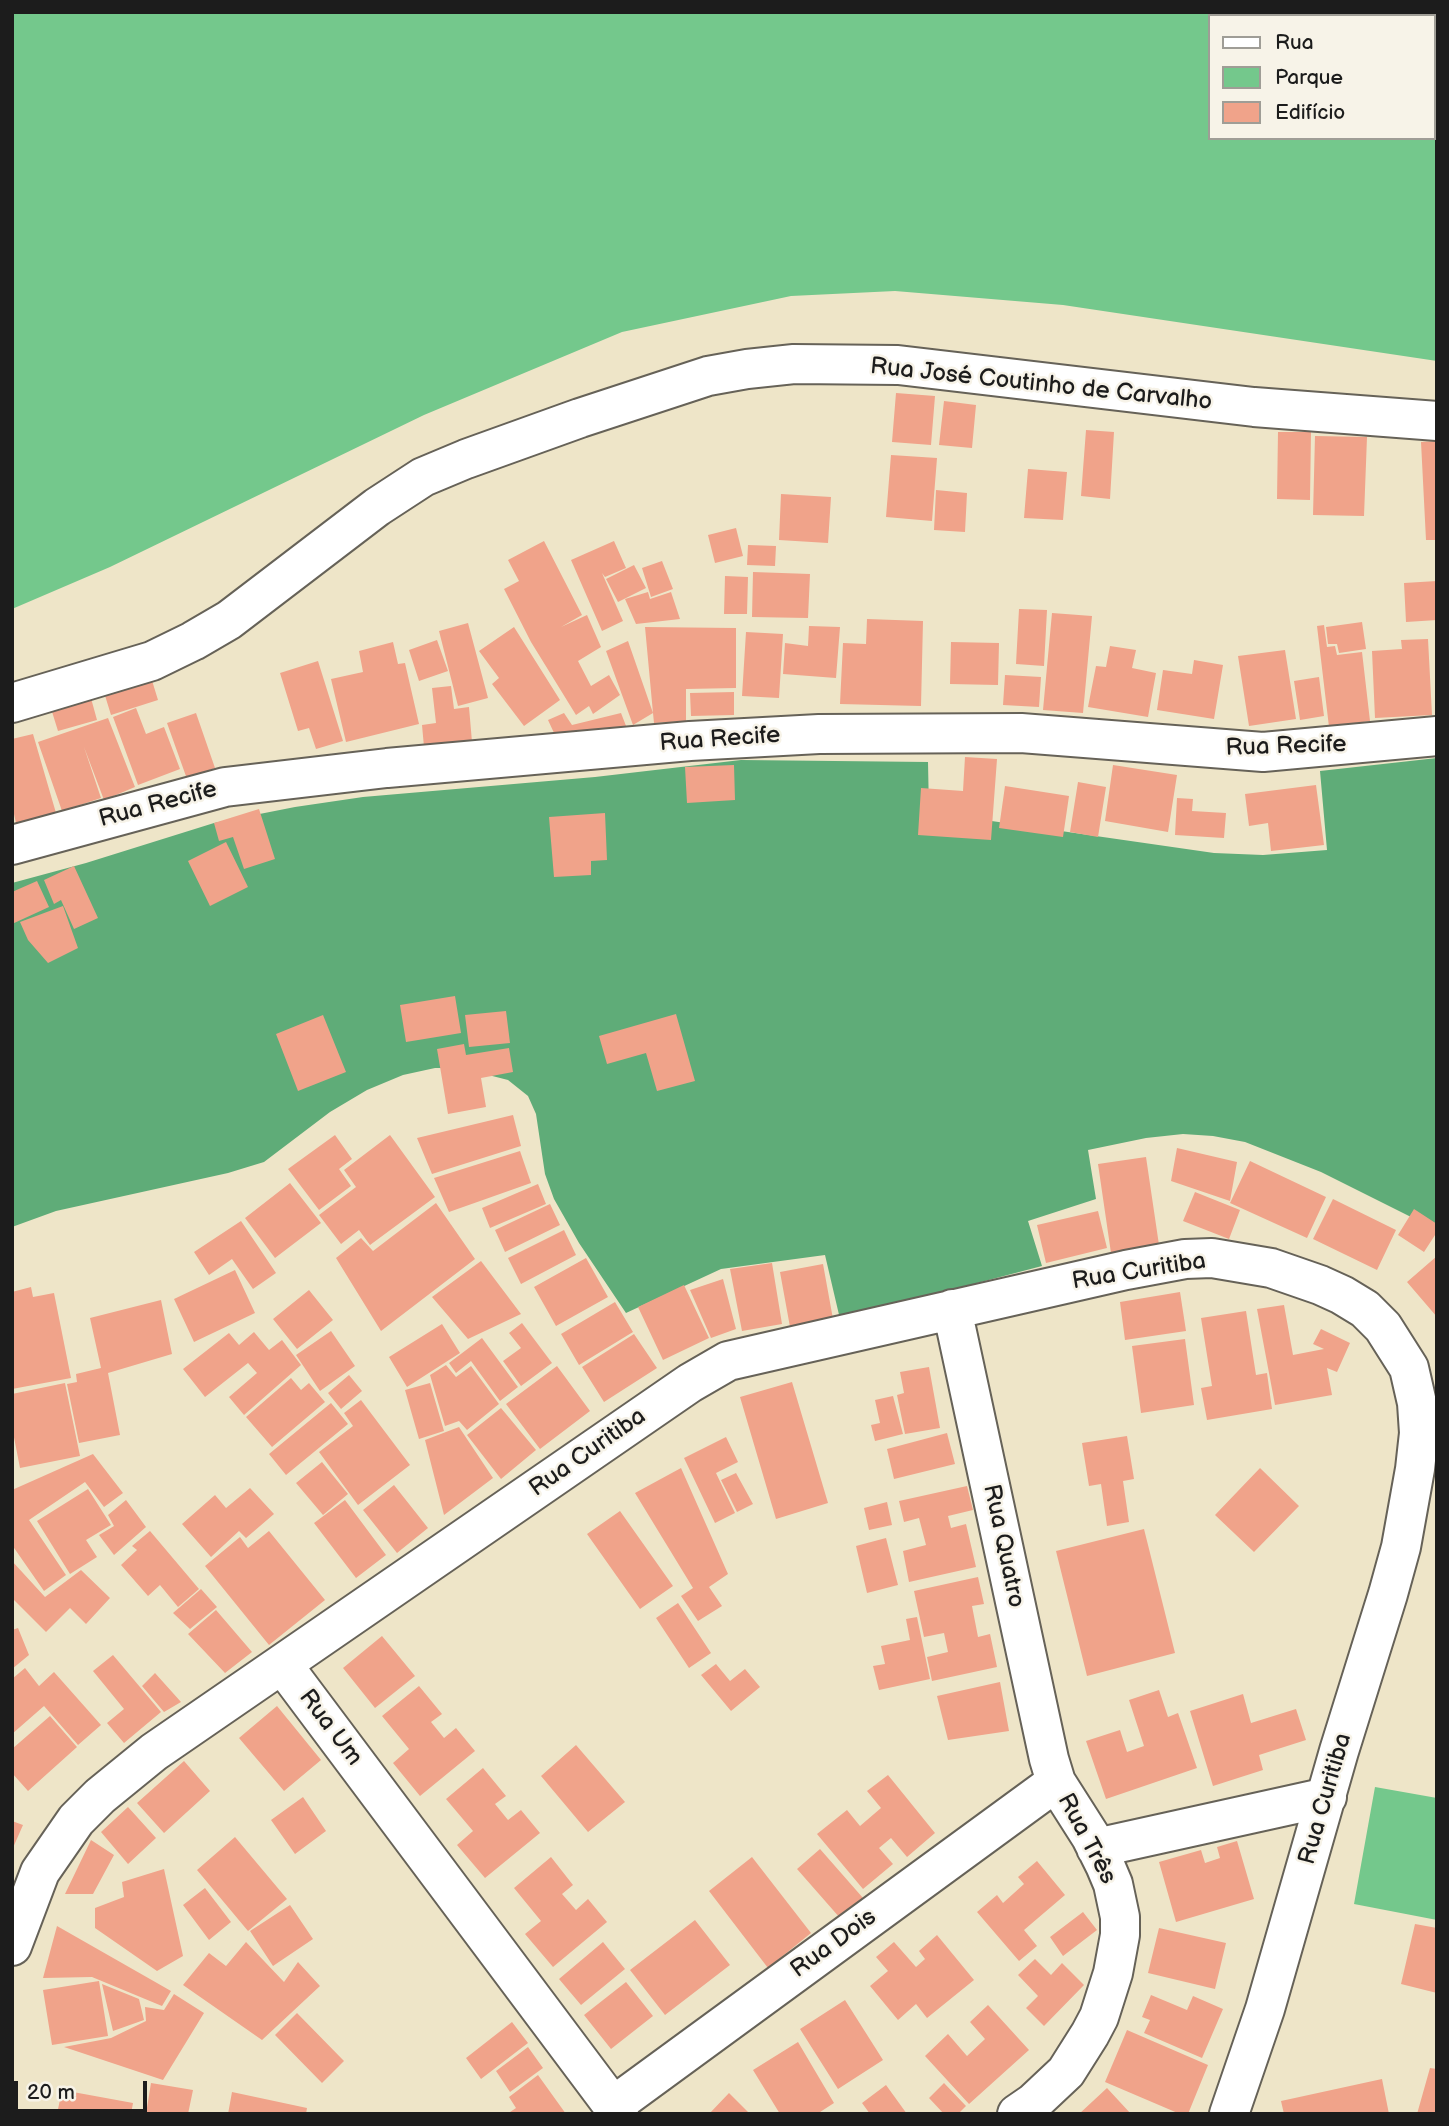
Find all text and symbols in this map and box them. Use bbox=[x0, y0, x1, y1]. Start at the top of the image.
legend bbox=[1208, 14, 1435, 140]
text: Rua bbox=[1275, 30, 1314, 55]
text: Parque bbox=[1275, 65, 1343, 90]
text: Edifício bbox=[1275, 100, 1345, 125]
street label: Rua José Coutinho de Carvalho bbox=[869, 353, 1213, 417]
street label: Rua Recife bbox=[659, 721, 781, 759]
street label: Rua Recife bbox=[1225, 730, 1347, 764]
street label: Rua Recife bbox=[96, 775, 220, 835]
street label: Rua Curitiba bbox=[1070, 1247, 1208, 1297]
street label: Rua Curitiba bbox=[524, 1402, 652, 1504]
street label: Rua Quatro bbox=[976, 1482, 1030, 1610]
street label: Rua Um bbox=[292, 1684, 368, 1772]
street label: Rua Curitiba bbox=[1294, 1730, 1358, 1868]
street label: Rua Três bbox=[1050, 1789, 1122, 1889]
street label: Rua Dois bbox=[786, 1903, 882, 1985]
scale bar bbox=[18, 2066, 150, 2110]
text: 20 m bbox=[27, 2080, 75, 2105]

